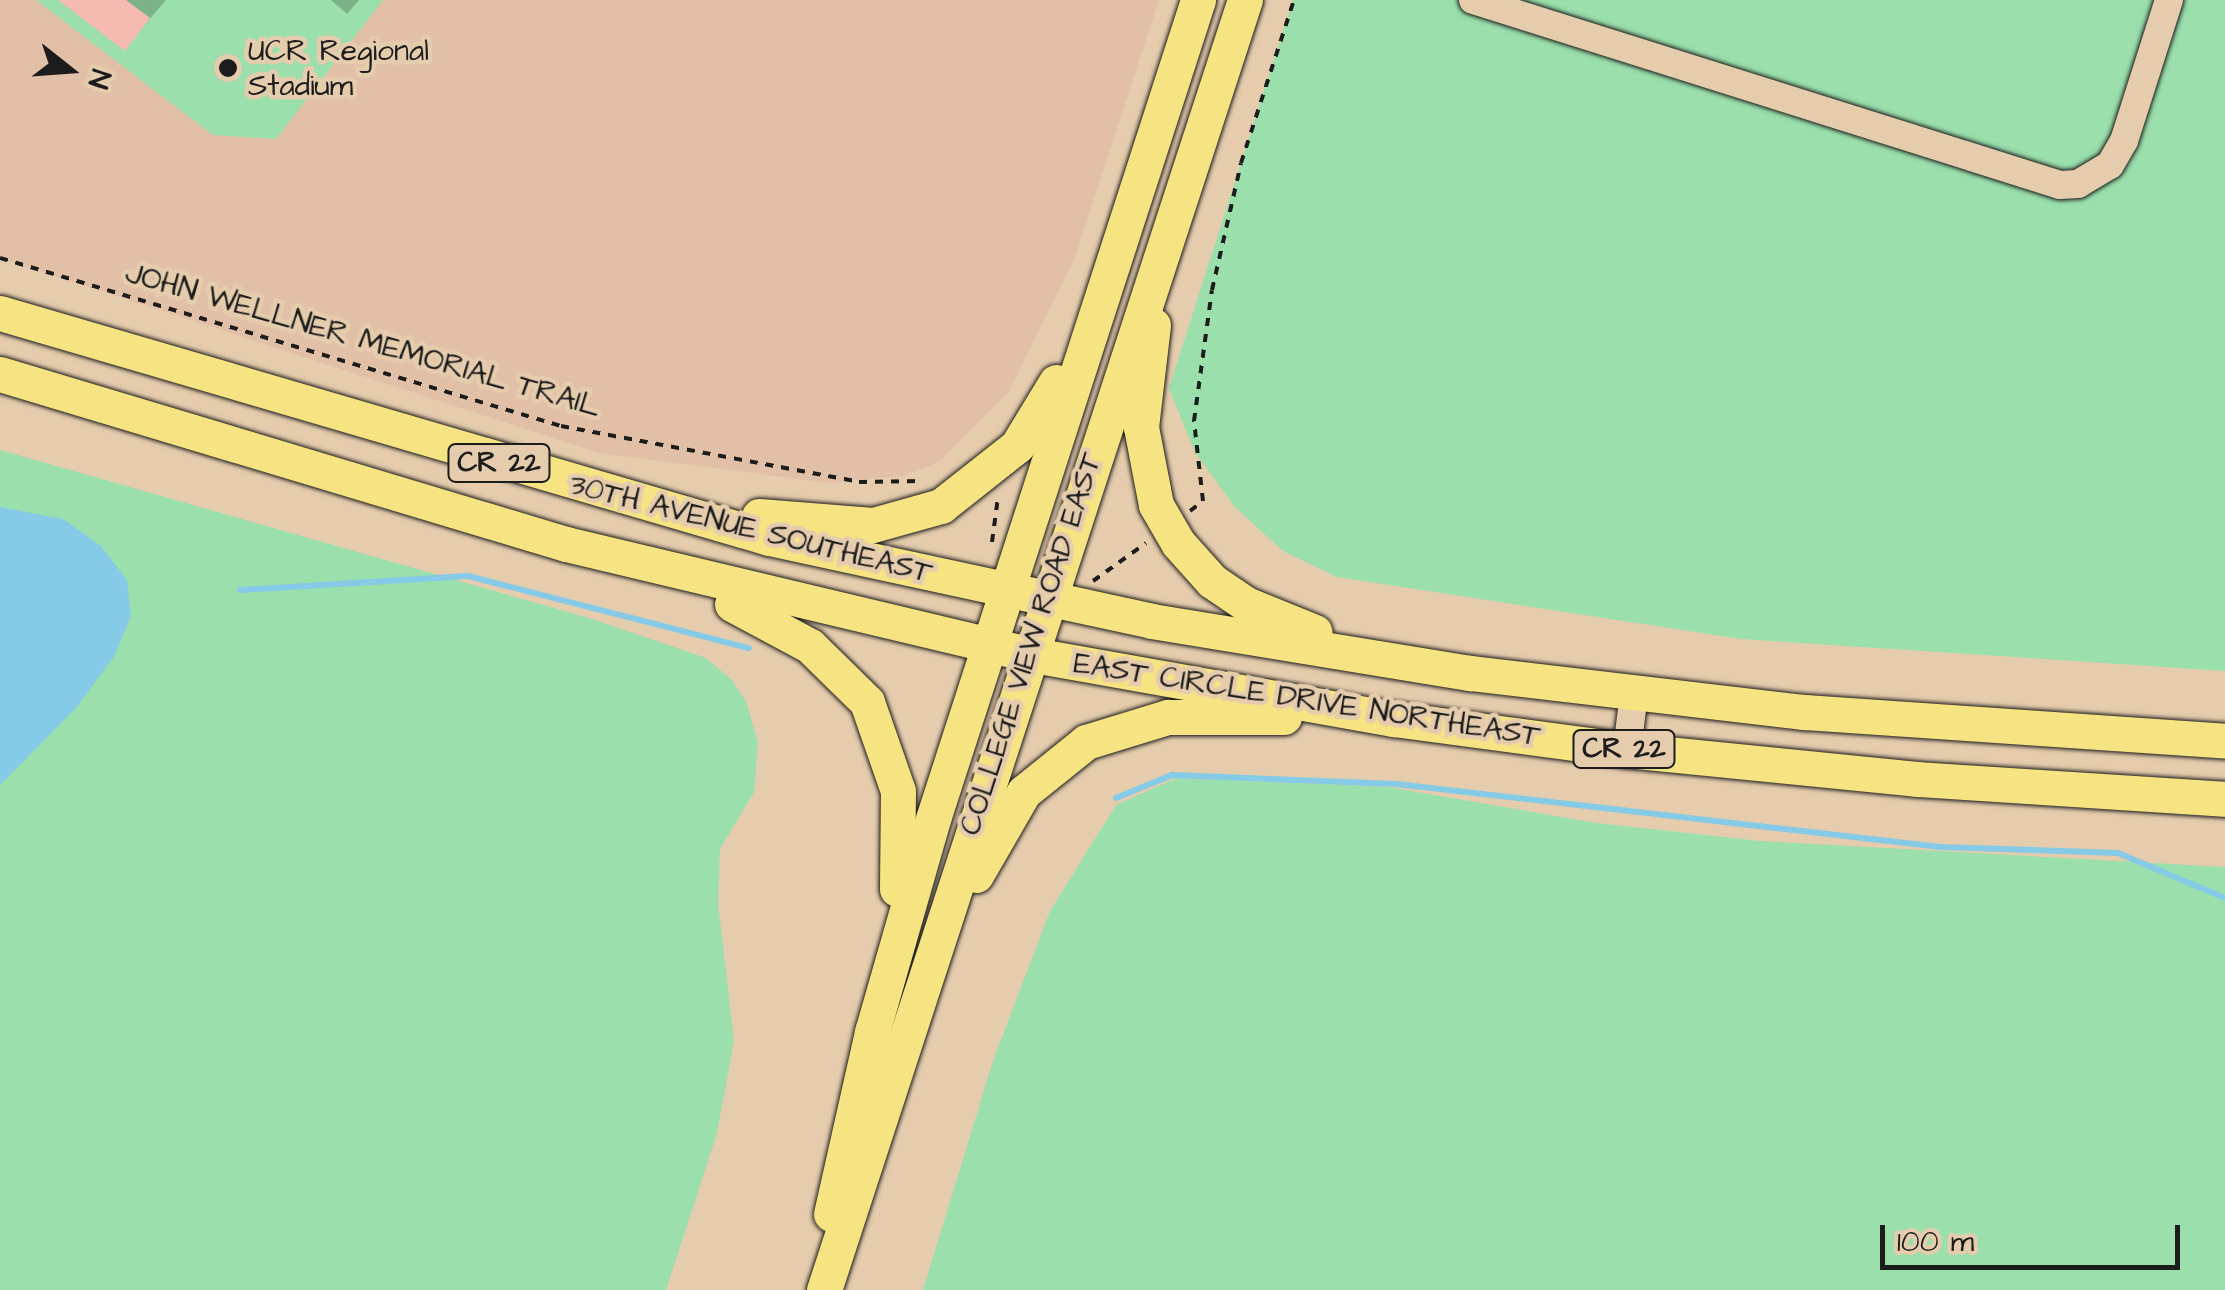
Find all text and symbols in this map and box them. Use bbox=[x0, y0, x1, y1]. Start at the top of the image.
north arrow bbox=[20, 20, 120, 120]
place label: UCR Regional Stadium bbox=[248, 33, 429, 104]
marker: UCR Regional Stadium bbox=[217, 57, 239, 79]
text: N bbox=[78, 65, 120, 93]
street label: JOHN WELLNER MEMORIAL TRAIL bbox=[121, 255, 605, 425]
road number: CR 22 bbox=[446, 440, 552, 486]
street label: COLLEGE VIEW ROAD EAST bbox=[952, 448, 1110, 840]
street label: 30TH AVENUE SOUTHEAST bbox=[566, 467, 936, 591]
street label: EAST CIRCLE DRIVE NORTHEAST bbox=[1071, 645, 1543, 755]
road number: CR 22 bbox=[1572, 726, 1676, 772]
scale bar bbox=[1885, 1205, 2185, 1267]
text: 100 m bbox=[1897, 1221, 1974, 1263]

